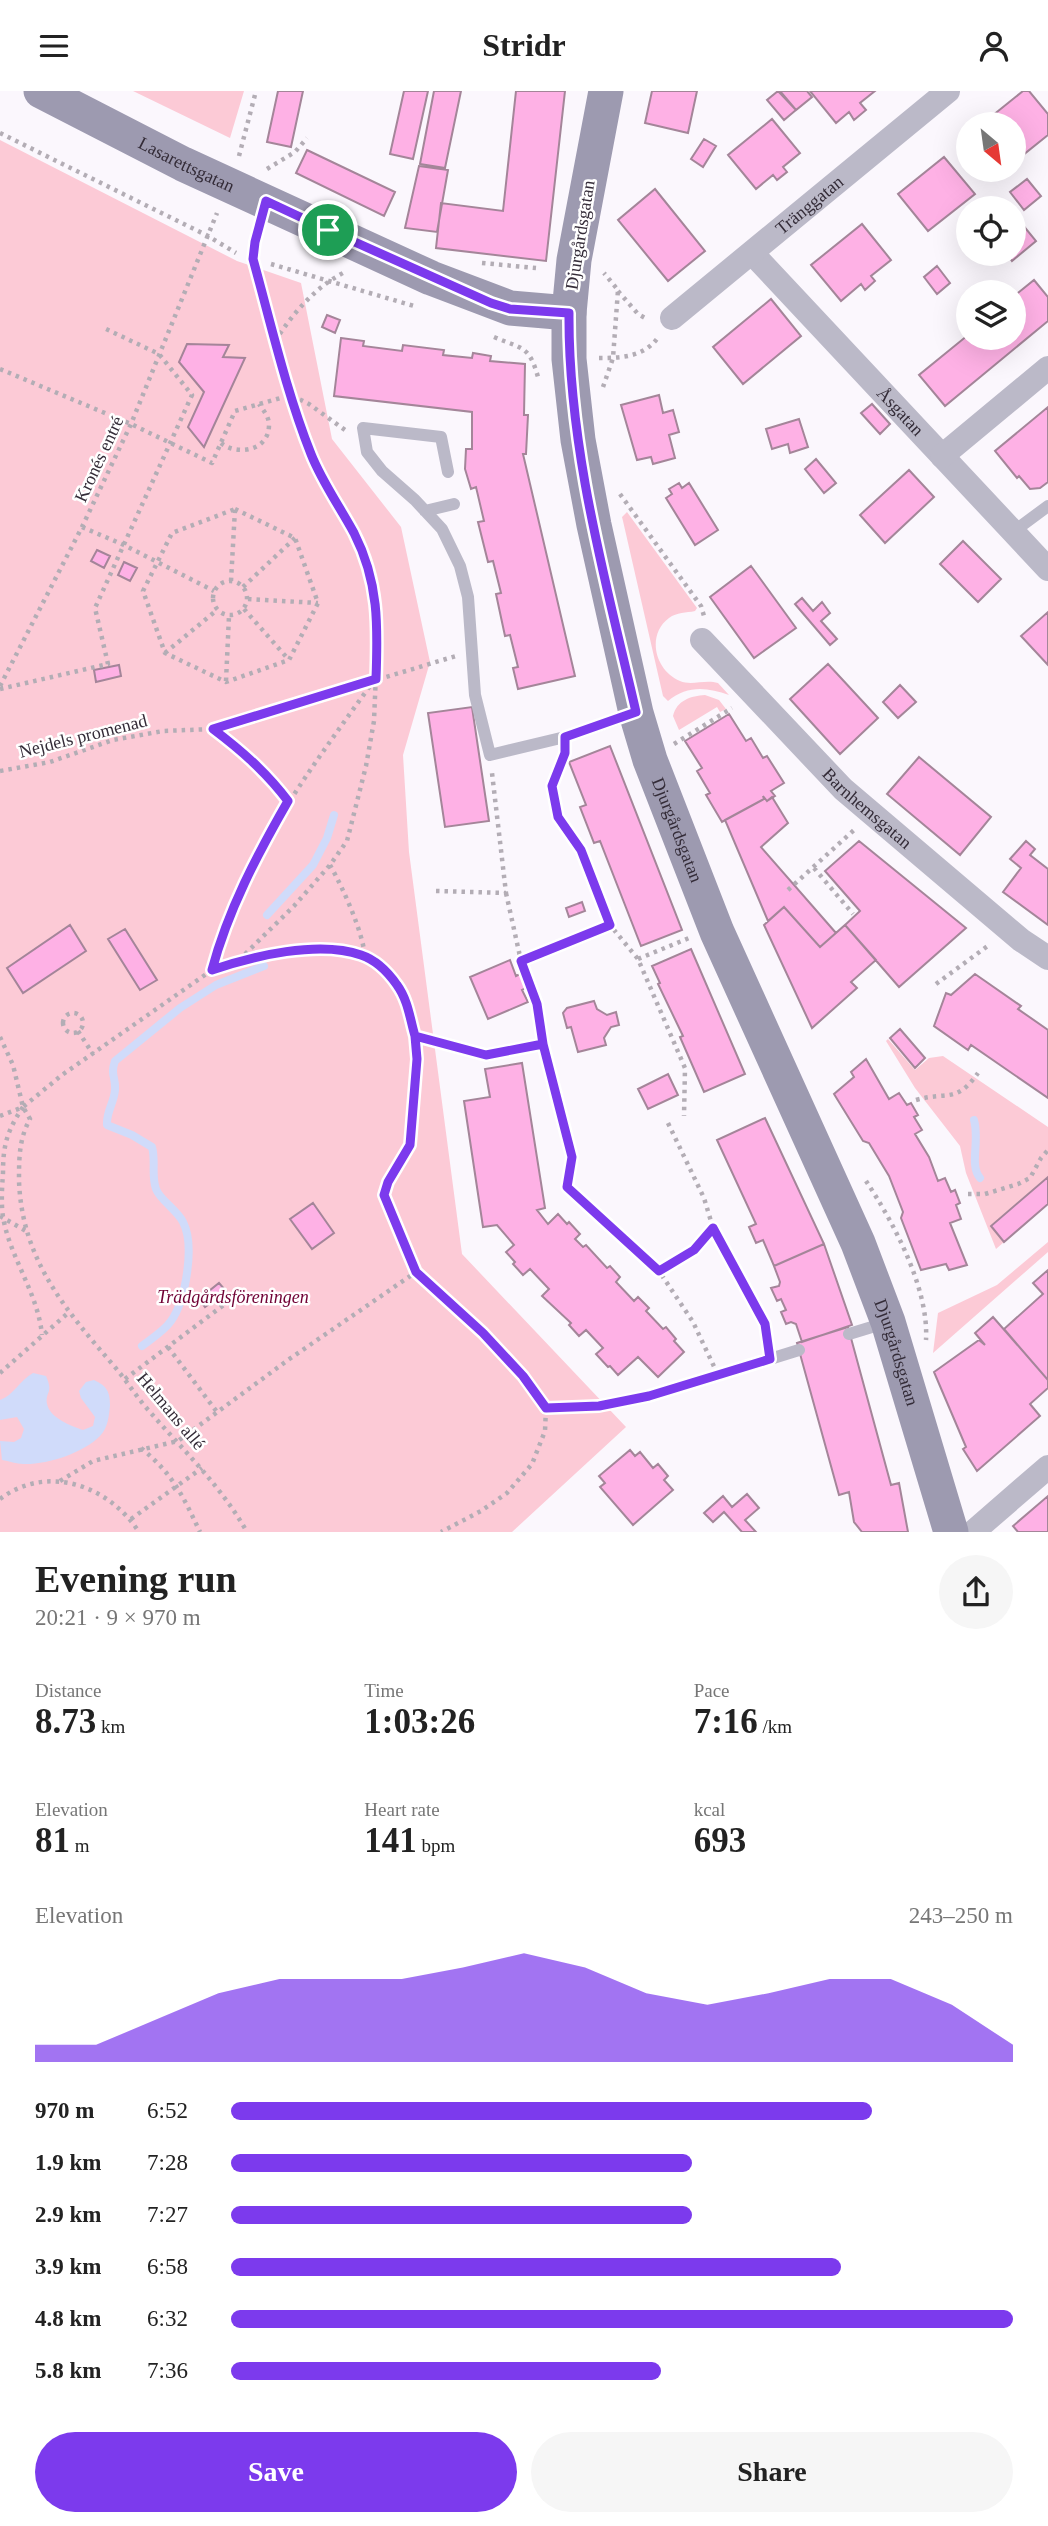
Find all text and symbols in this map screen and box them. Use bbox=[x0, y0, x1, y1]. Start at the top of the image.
icon: menu bbox=[35, 27, 73, 65]
text: Stridr bbox=[482, 27, 566, 63]
icon: person bbox=[975, 27, 1013, 65]
north arrow bbox=[956, 112, 1026, 182]
map controls bbox=[956, 112, 1026, 350]
street label: Lasarettsgatan bbox=[135, 133, 237, 196]
street label: Tränggatan bbox=[772, 171, 847, 239]
street label: Djurgårdsgatan bbox=[561, 179, 599, 291]
button: locate bbox=[956, 196, 1026, 266]
pin bbox=[298, 200, 358, 260]
icon: arrive bbox=[309, 211, 347, 249]
button: layers bbox=[956, 280, 1026, 350]
street label: Åsgatan bbox=[873, 383, 928, 440]
street label: Kronés entré bbox=[70, 413, 128, 505]
street label: Nejdels promenad bbox=[17, 710, 149, 762]
street label: Barnhemsgatan bbox=[818, 764, 916, 853]
street label: Djurgårdsgatan bbox=[648, 775, 707, 885]
park label: Trädgårdsföreningen bbox=[157, 1287, 309, 1307]
street label: Djurgårdsgatan bbox=[870, 1296, 923, 1408]
street label: Helmans allé bbox=[133, 1368, 209, 1454]
button: share bbox=[939, 1555, 1013, 1629]
text: Evening run bbox=[35, 1558, 237, 1600]
text: 20:21 · 9 × 970 m bbox=[35, 1605, 201, 1630]
text: Distance bbox=[35, 1680, 101, 1701]
text: Time bbox=[364, 1680, 404, 1701]
text: Pace bbox=[694, 1680, 730, 1701]
text: 8.73 bbox=[35, 1702, 96, 1741]
text: 1:03:26 bbox=[364, 1702, 475, 1741]
text: 7:16 bbox=[694, 1702, 758, 1741]
text: km bbox=[96, 1716, 125, 1737]
text: /km bbox=[758, 1716, 792, 1737]
text: Elevation bbox=[35, 1799, 108, 1820]
text: Heart rate bbox=[364, 1799, 440, 1820]
text: kcal bbox=[694, 1799, 725, 1820]
text: 81 bbox=[35, 1821, 70, 1860]
text: 141 bbox=[364, 1821, 417, 1860]
text: 693 bbox=[694, 1821, 746, 1860]
text: m bbox=[70, 1835, 90, 1856]
text: bpm bbox=[417, 1835, 455, 1856]
text: Elevation bbox=[35, 1903, 123, 1928]
text: 243–250 m bbox=[909, 1903, 1013, 1928]
text: 970 m bbox=[35, 2098, 94, 2123]
text: 6:52 bbox=[147, 2098, 188, 2123]
text: 1.9 km bbox=[35, 2150, 101, 2175]
text: 7:28 bbox=[147, 2150, 188, 2175]
text: 2.9 km bbox=[35, 2202, 101, 2227]
text: 7:27 bbox=[147, 2202, 188, 2227]
text: 3.9 km bbox=[35, 2254, 101, 2279]
text: 6:58 bbox=[147, 2254, 188, 2279]
text: 4.8 km bbox=[35, 2306, 101, 2331]
text: 6:32 bbox=[147, 2306, 188, 2331]
text: 5.8 km bbox=[35, 2358, 101, 2383]
text: 7:36 bbox=[147, 2358, 188, 2383]
button: Save bbox=[35, 2432, 517, 2512]
button: Share bbox=[531, 2432, 1013, 2512]

